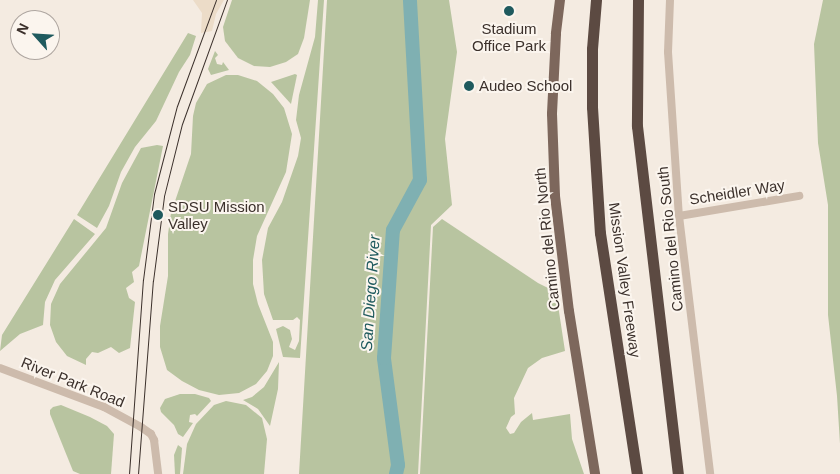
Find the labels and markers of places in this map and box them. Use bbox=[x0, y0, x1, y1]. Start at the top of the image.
marker: Stadium Office Park bbox=[503, 5, 515, 17]
place label: Stadium Office Park bbox=[472, 19, 546, 54]
place label: Audeo School bbox=[479, 77, 572, 95]
marker: Audeo School bbox=[463, 80, 475, 92]
place label: SDSU Mission Valley bbox=[168, 197, 265, 232]
marker: SDSU Mission Valley bbox=[152, 209, 164, 221]

